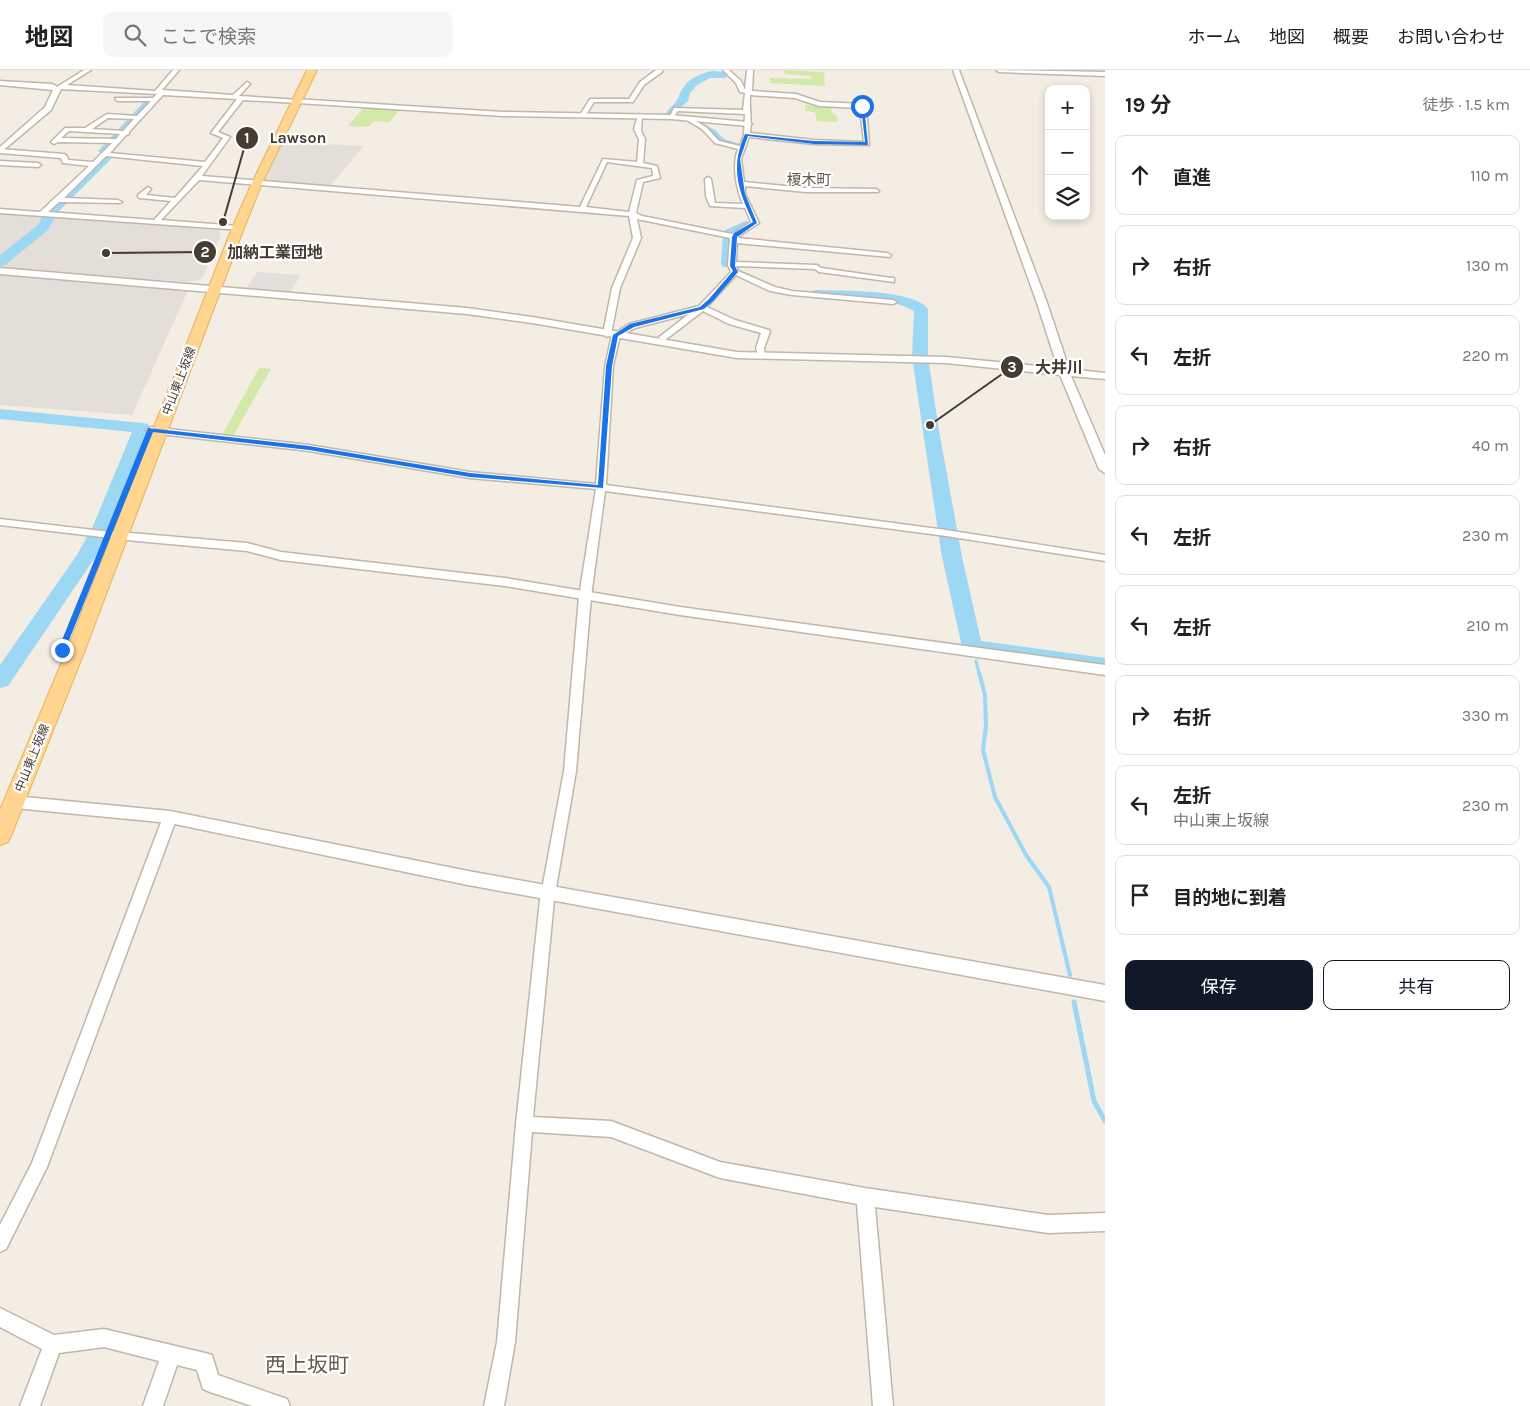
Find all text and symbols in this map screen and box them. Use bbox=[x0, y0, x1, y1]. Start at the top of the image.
search box bbox=[103, 12, 453, 57]
icon: search bbox=[121, 21, 149, 49]
text: 地図 bbox=[25, 23, 73, 51]
text: ここで検索 bbox=[161, 26, 256, 48]
text: ホーム bbox=[1188, 26, 1241, 48]
text: 地図 bbox=[1269, 26, 1305, 48]
text: 概要 bbox=[1333, 26, 1369, 48]
text: お問い合わせ bbox=[1397, 26, 1505, 48]
map controls bbox=[1045, 85, 1090, 220]
button: + bbox=[1045, 85, 1090, 130]
text: 19 分 bbox=[1125, 93, 1172, 117]
route start bbox=[851, 95, 874, 118]
text: 徒歩 · 1.5 km bbox=[1423, 95, 1510, 114]
callout: Lawson bbox=[235, 122, 336, 153]
text: Lawson bbox=[270, 128, 326, 147]
text: 1 bbox=[244, 129, 250, 147]
button: − bbox=[1045, 130, 1090, 175]
icon: ahead bbox=[1126, 161, 1154, 189]
text: 110 m bbox=[1470, 166, 1509, 185]
text: 直進 bbox=[1173, 167, 1211, 189]
district label: 榎木町 bbox=[786, 171, 832, 189]
button: layers bbox=[1045, 175, 1090, 220]
callout: 加納工業団地 bbox=[192, 237, 333, 268]
text: 2 bbox=[200, 243, 210, 261]
text: 加納工業団地 bbox=[227, 243, 323, 262]
icon: right bbox=[1126, 251, 1154, 279]
text: 130 m bbox=[1466, 256, 1509, 275]
text: 右折 bbox=[1173, 257, 1211, 279]
icon: left bbox=[1126, 341, 1154, 369]
street label: 中山東上坂線 bbox=[160, 345, 198, 417]
text: 220 m bbox=[1462, 346, 1509, 365]
text: 左折 bbox=[1173, 347, 1211, 369]
callout: 大井川 bbox=[1000, 352, 1093, 383]
text: 3 bbox=[1007, 358, 1017, 376]
text: 大井川 bbox=[1035, 358, 1083, 377]
icon: right bbox=[1126, 431, 1154, 459]
text: 40 m bbox=[1472, 436, 1509, 455]
text: 右折 bbox=[1173, 437, 1211, 459]
icon: left bbox=[1126, 521, 1154, 549]
text: 230 m bbox=[1462, 526, 1509, 545]
text: 左折 bbox=[1173, 527, 1211, 549]
icon: left bbox=[1126, 611, 1154, 639]
text: 210 m bbox=[1466, 616, 1509, 635]
text: 左折 bbox=[1173, 617, 1211, 639]
route end bbox=[51, 639, 74, 662]
icon: right bbox=[1126, 701, 1154, 729]
text: 330 m bbox=[1462, 706, 1509, 725]
text: 右折 bbox=[1173, 707, 1211, 729]
street label: 中山東上坂線 bbox=[12, 722, 52, 794]
text: 左折 bbox=[1173, 785, 1211, 807]
icon: left bbox=[1126, 791, 1154, 819]
text: 230 m bbox=[1462, 796, 1509, 815]
text: 中山東上坂線 bbox=[1173, 811, 1269, 830]
icon: arrive bbox=[1126, 881, 1154, 909]
text: 目的地に到着 bbox=[1173, 887, 1287, 909]
button: 保存 bbox=[1125, 960, 1313, 1010]
button: 共有 bbox=[1323, 960, 1510, 1010]
district label: 西上坂町 bbox=[265, 1353, 349, 1377]

